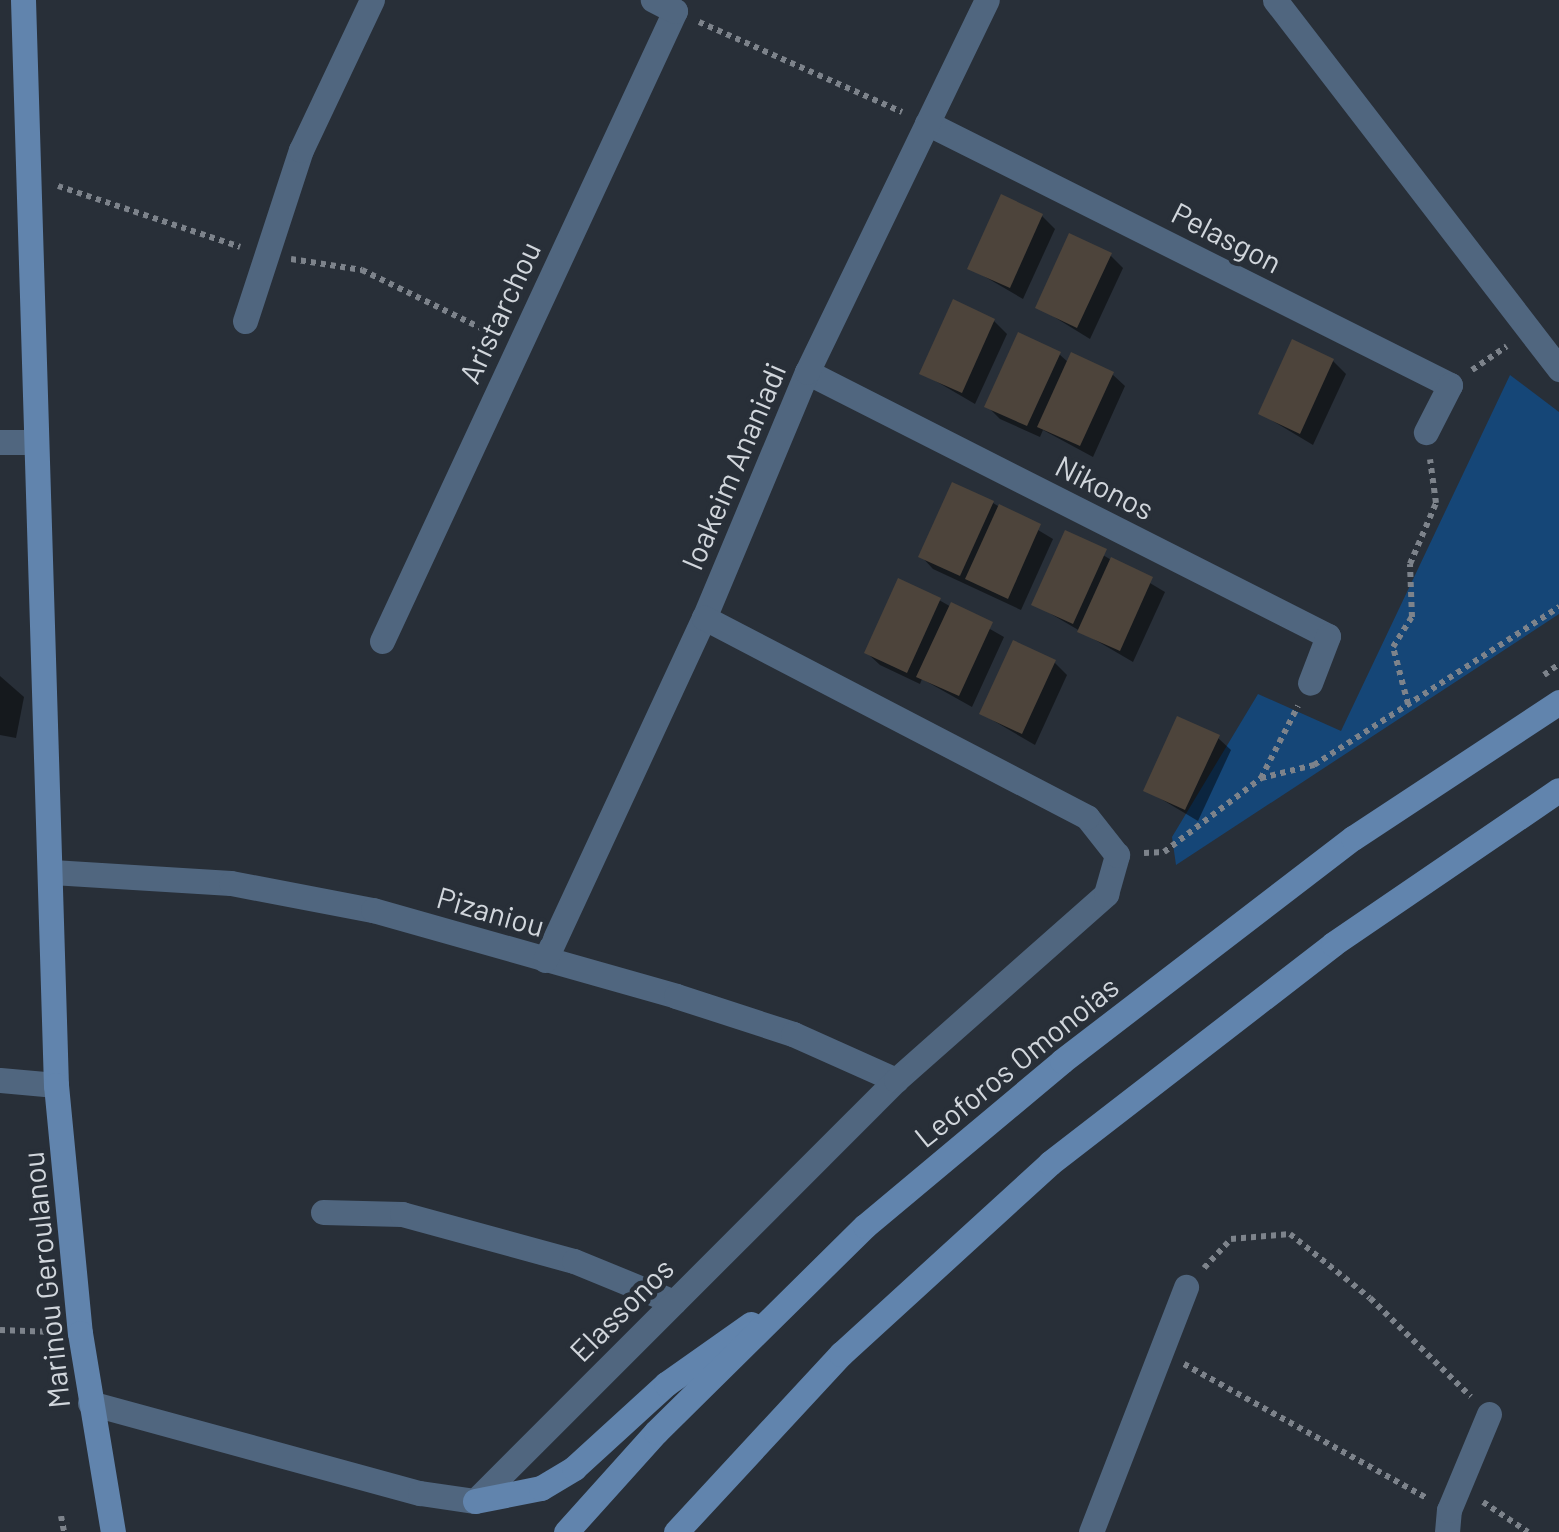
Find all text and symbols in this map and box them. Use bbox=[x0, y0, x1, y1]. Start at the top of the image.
street label: Pelasgon bbox=[1166, 194, 1288, 280]
street label: Aristarchou bbox=[451, 235, 547, 389]
street label: Ioakeim Ananiadi bbox=[673, 357, 793, 575]
street label: Nikonos bbox=[1050, 447, 1160, 527]
street label: Pizaniou bbox=[433, 878, 549, 944]
street label: Leoforos Omonoias bbox=[907, 968, 1125, 1154]
street label: Marinou Geroulanou bbox=[14, 1150, 76, 1410]
street label: Elassonos bbox=[562, 1250, 680, 1368]

